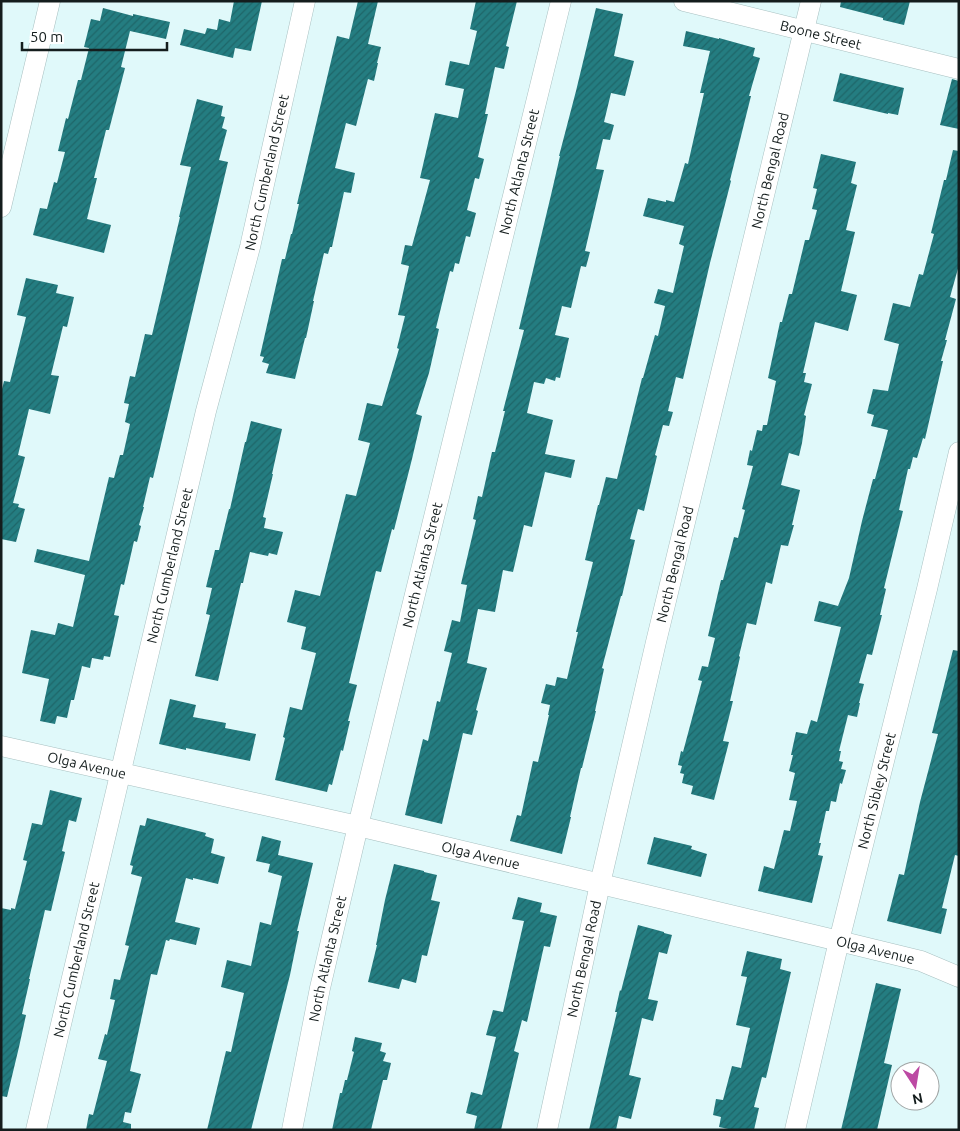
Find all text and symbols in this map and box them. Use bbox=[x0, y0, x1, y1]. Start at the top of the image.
street label: Boone Street bbox=[778, 17, 864, 53]
scale bar bbox=[22, 20, 168, 52]
text: 50 m bbox=[30, 28, 63, 45]
street label: North Cumberland Street bbox=[241, 92, 292, 252]
street label: North Atlanta Street bbox=[496, 107, 542, 236]
street label: North Bengal Road bbox=[748, 111, 792, 231]
street label: North Cumberland Street bbox=[143, 486, 196, 645]
street label: North Atlanta Street bbox=[399, 500, 446, 629]
street label: North Bengal Road bbox=[653, 504, 697, 624]
street label: North Sibley Street bbox=[854, 730, 899, 851]
street label: Olga Avenue bbox=[46, 749, 128, 782]
street label: Olga Avenue bbox=[440, 838, 522, 872]
street label: North Cumberland Street bbox=[50, 880, 103, 1039]
street label: North Atlanta Street bbox=[306, 894, 350, 1023]
street label: North Bengal Road bbox=[563, 899, 604, 1019]
street label: Olga Avenue bbox=[835, 933, 916, 967]
north arrow bbox=[890, 1061, 940, 1111]
text: N bbox=[911, 1090, 924, 1108]

